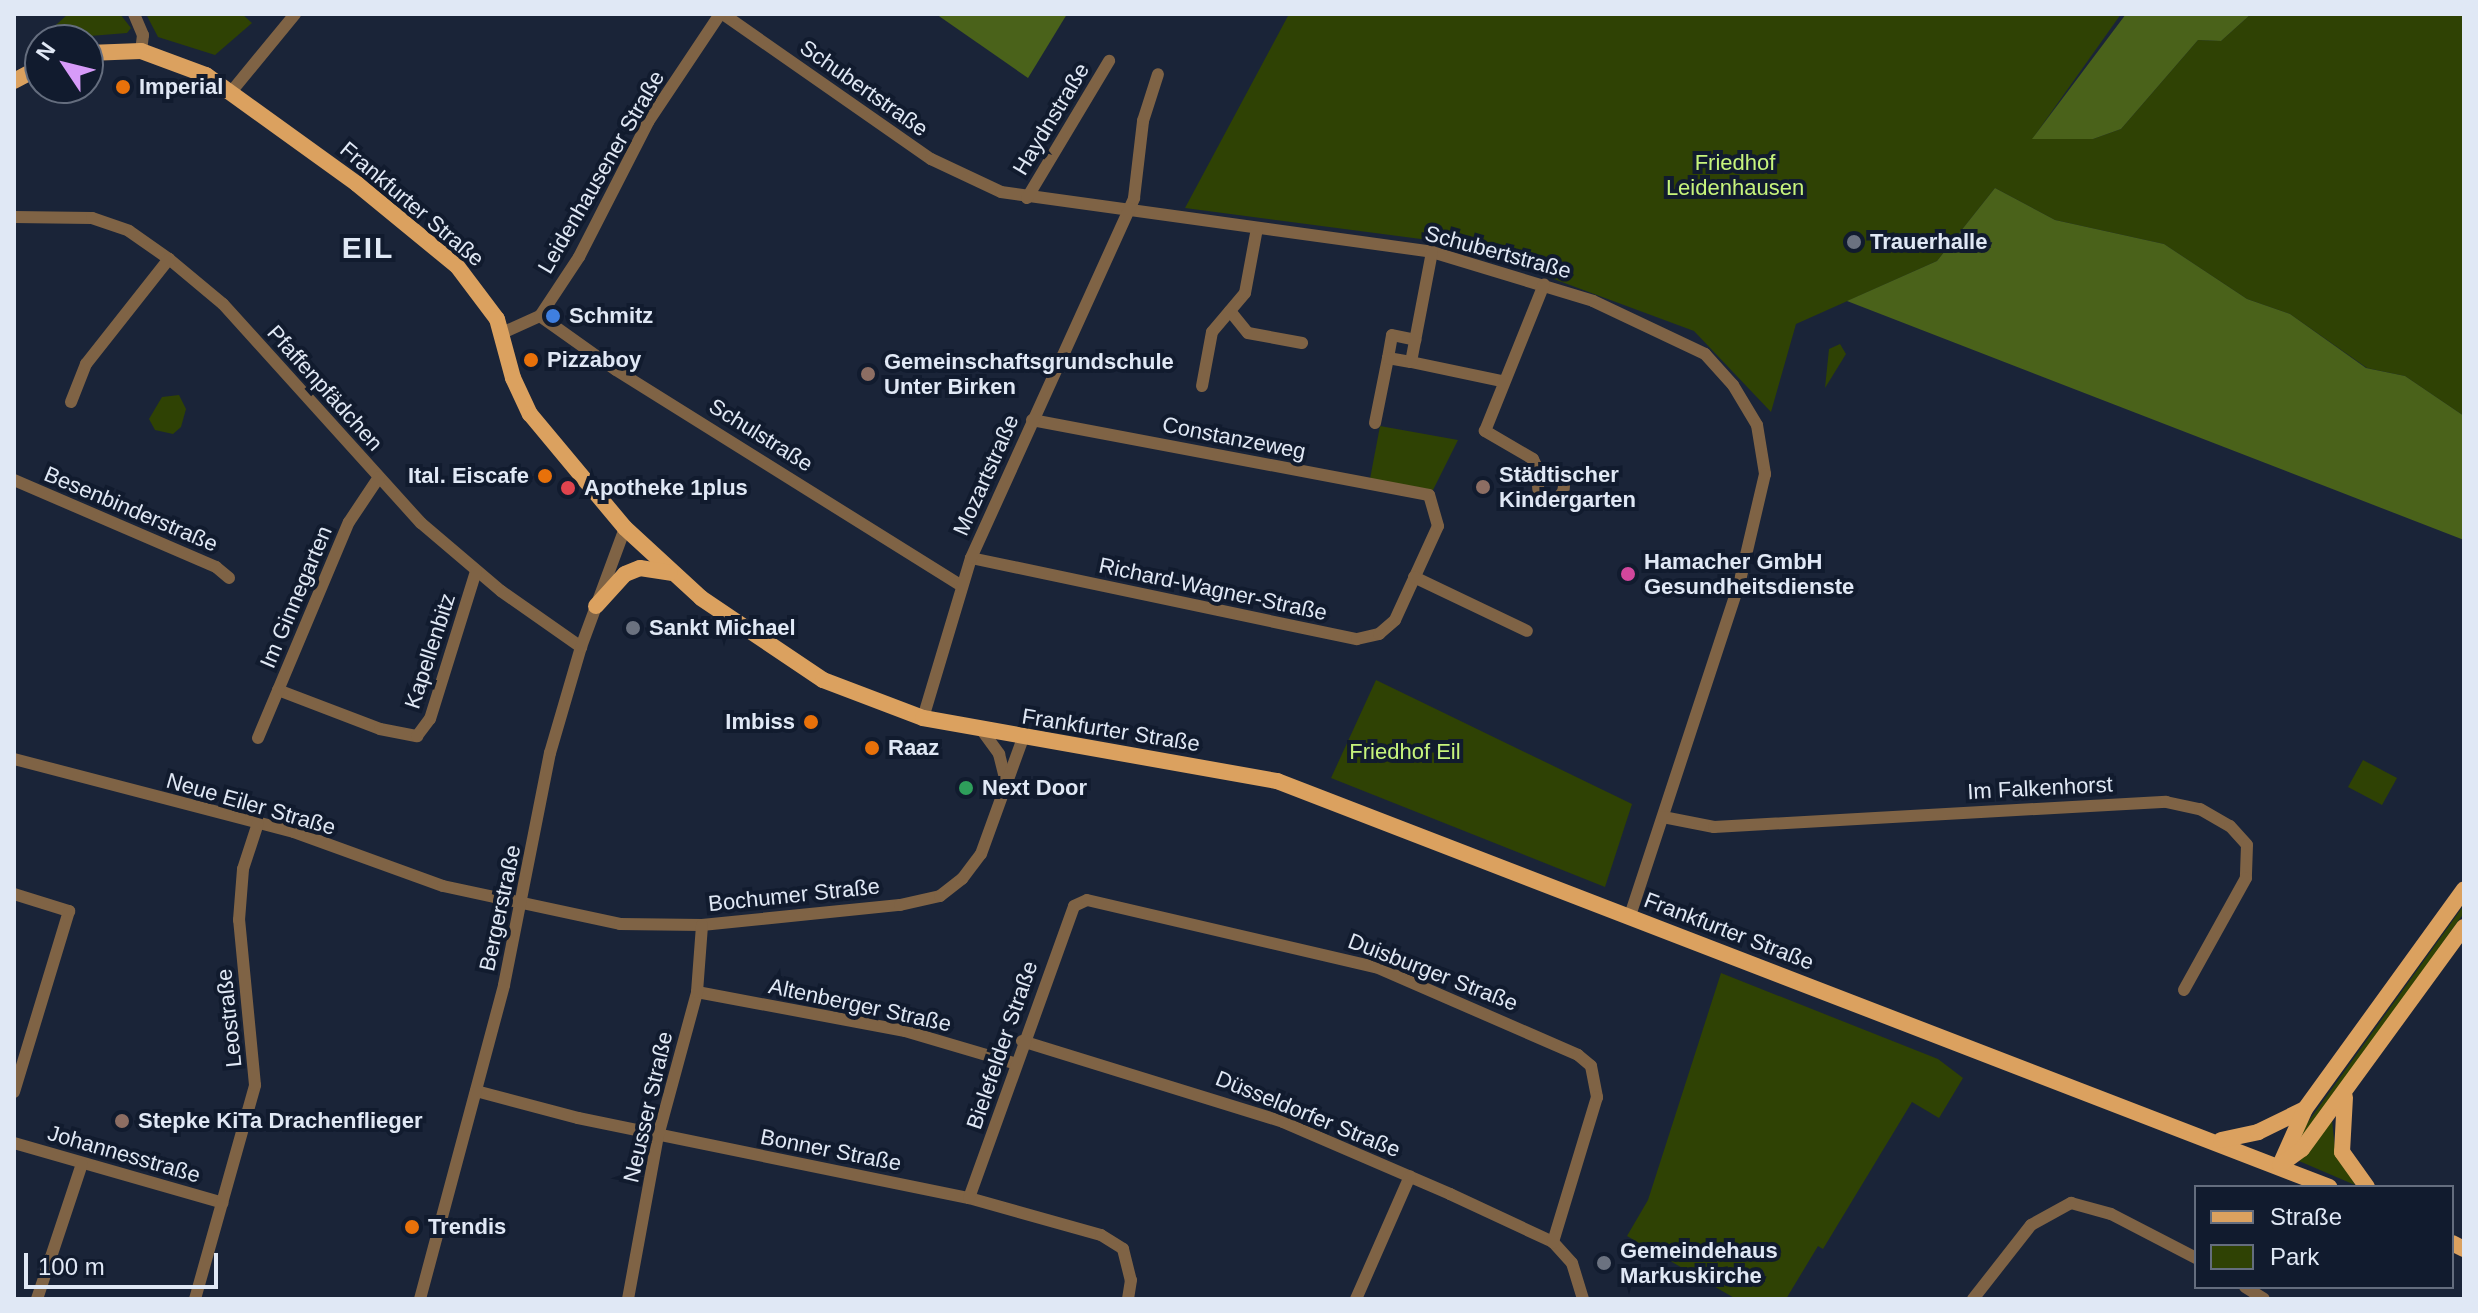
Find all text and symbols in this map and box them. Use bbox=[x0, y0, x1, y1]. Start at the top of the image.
north arrow bbox=[24, 24, 104, 104]
street label: Schubertstraße bbox=[795, 34, 933, 142]
text: N bbox=[31, 37, 60, 65]
street label: Haydnstraße bbox=[1007, 58, 1095, 180]
street label: Leidenhausener Straße bbox=[532, 66, 670, 278]
place label: Imperial bbox=[139, 74, 223, 100]
marker: Imperial bbox=[114, 78, 132, 96]
street label: Frankfurter Straße bbox=[335, 136, 489, 272]
park label: Friedhof Leidenhausen bbox=[1666, 149, 1804, 200]
street label: Schubertstraße bbox=[1422, 220, 1574, 284]
place label: Trauerhalle bbox=[1870, 229, 1987, 255]
district label: EIL bbox=[342, 230, 394, 266]
marker: Trauerhalle bbox=[1845, 233, 1863, 251]
place label: Schmitz bbox=[569, 303, 653, 329]
marker: Schmitz bbox=[544, 307, 562, 325]
street label: Pfaffenpfädchen bbox=[262, 320, 388, 456]
place label: Pizzaboy bbox=[547, 347, 641, 373]
place label: Gemeinschaftsgrundschule Unter Birken bbox=[884, 348, 1174, 400]
marker: Pizzaboy bbox=[522, 351, 540, 369]
marker: Gemeinschaftsgrundschule Unter Birken bbox=[859, 365, 877, 383]
street label: Schulstraße bbox=[704, 393, 818, 477]
street label: Mozartstraße bbox=[948, 410, 1024, 540]
street label: Constanzeweg bbox=[1160, 411, 1308, 465]
street label: Besenbinderstraße bbox=[40, 461, 222, 557]
place label: Städtischer Kindergarten bbox=[1499, 461, 1636, 512]
place label: Ital. Eiscafe bbox=[408, 463, 529, 489]
marker: Ital. Eiscafe bbox=[536, 467, 554, 485]
place label: Apotheke 1plus bbox=[584, 475, 748, 501]
marker: Städtischer Kindergarten bbox=[1474, 478, 1492, 496]
marker: Apotheke 1plus bbox=[559, 479, 577, 497]
street label: Im Ginnegarten bbox=[254, 522, 338, 672]
place label: Hamacher GmbH Gesundheitsdienste bbox=[1644, 548, 1854, 600]
street label: Richard-Wagner-Straße bbox=[1096, 552, 1330, 626]
marker: Hamacher GmbH Gesundheitsdienste bbox=[1619, 565, 1637, 583]
street label: Kapellenbitz bbox=[399, 590, 461, 712]
place label: Sankt Michael bbox=[649, 615, 796, 641]
marker: Sankt Michael bbox=[624, 619, 642, 637]
street label: Frankfurter Straße bbox=[1020, 703, 1202, 757]
place label: Imbiss bbox=[725, 709, 795, 735]
marker: Imbiss bbox=[802, 713, 820, 731]
place label: Raaz bbox=[888, 735, 939, 761]
marker: Raaz bbox=[863, 739, 881, 757]
park label: Friedhof Eil bbox=[1349, 739, 1461, 765]
street label: Neue Eiler Straße bbox=[163, 767, 339, 841]
street label: Im Falkenhorst bbox=[1967, 771, 2113, 805]
place label: Next Door bbox=[982, 775, 1087, 801]
marker: Next Door bbox=[957, 779, 975, 797]
street label: Bergerstraße bbox=[474, 842, 526, 974]
street label: Bochumer Straße bbox=[707, 873, 881, 917]
street label: Frankfurter Straße bbox=[1640, 886, 1818, 976]
street label: Duisburger Straße bbox=[1344, 927, 1522, 1017]
street label: Bielefelder Straße bbox=[961, 957, 1043, 1133]
street label: Leostraße bbox=[211, 967, 247, 1069]
street label: Altenberger Straße bbox=[766, 973, 954, 1037]
street label: Neusser Straße bbox=[618, 1029, 678, 1185]
street label: Düsseldorfer Straße bbox=[1212, 1065, 1404, 1163]
place label: Stepke KiTa Drachenflieger bbox=[138, 1108, 422, 1134]
marker: Stepke KiTa Drachenflieger bbox=[113, 1112, 131, 1130]
street label: Johannesstraße bbox=[45, 1120, 203, 1188]
street label: Bonner Straße bbox=[758, 1123, 904, 1177]
legend bbox=[2194, 1185, 2454, 1289]
text: Straße bbox=[2270, 1203, 2342, 1230]
place label: Trendis bbox=[428, 1214, 506, 1240]
marker: Trendis bbox=[403, 1218, 421, 1236]
scale bar bbox=[28, 1237, 222, 1287]
place label: Gemeindehaus Markuskirche bbox=[1620, 1237, 1778, 1288]
text: Park bbox=[2270, 1243, 2319, 1270]
text: 100 m bbox=[38, 1253, 105, 1280]
marker: Gemeindehaus Markuskirche bbox=[1595, 1254, 1613, 1272]

